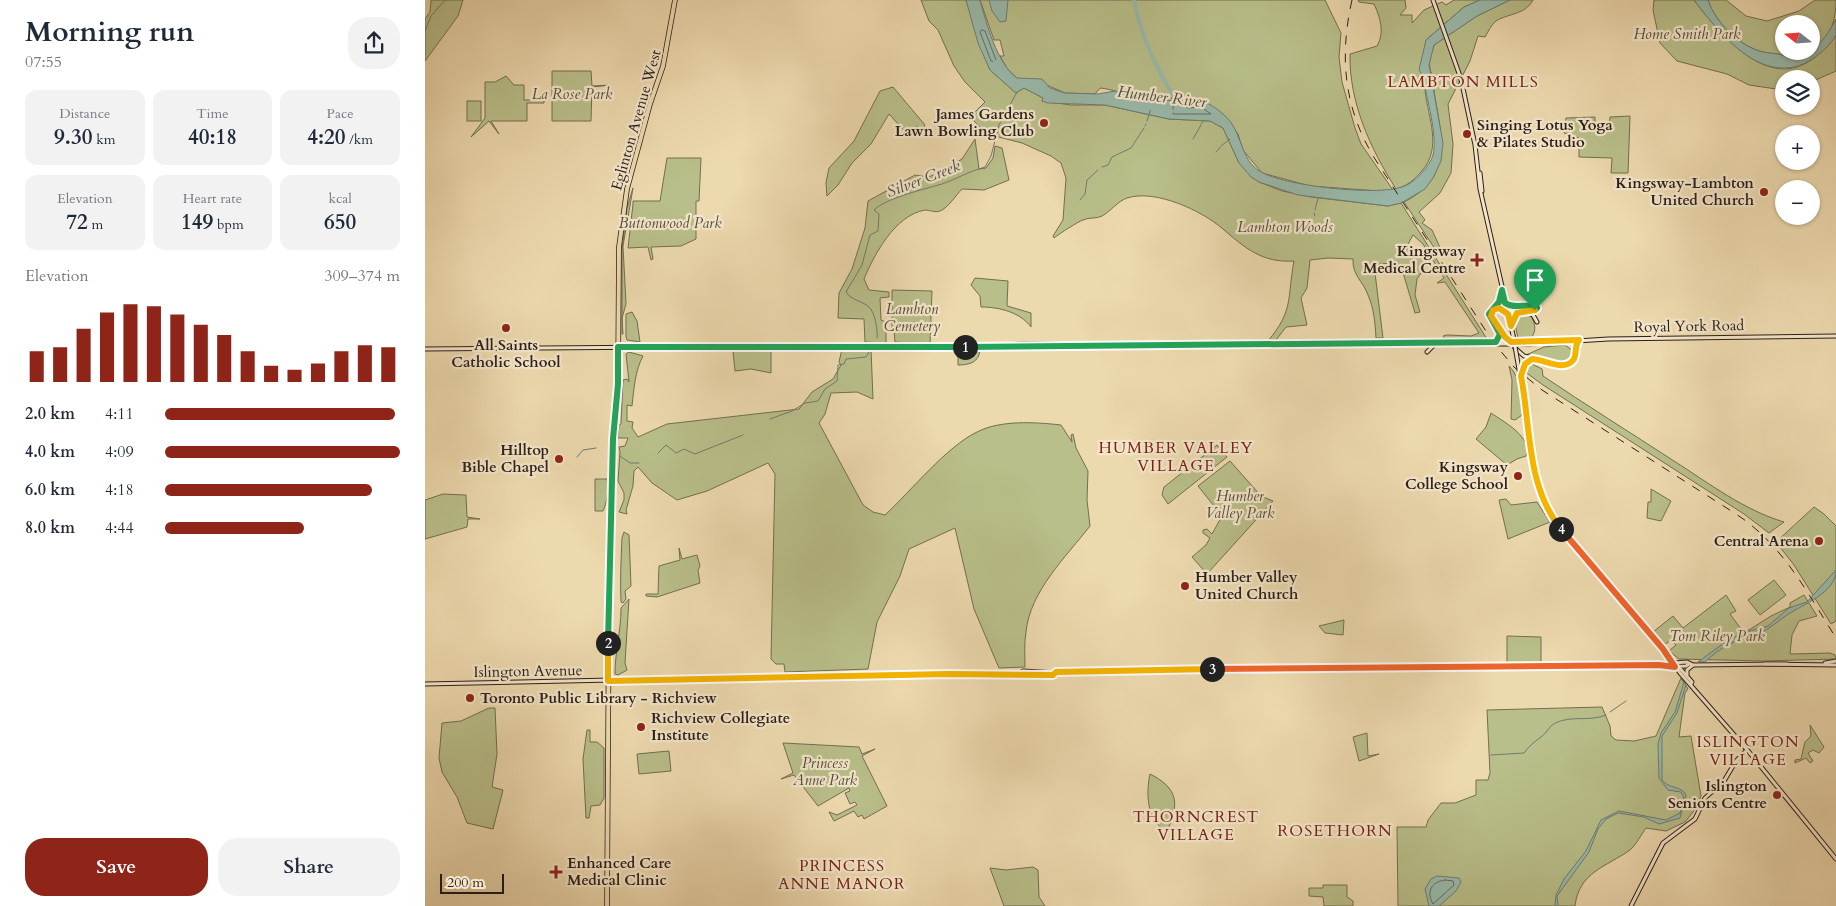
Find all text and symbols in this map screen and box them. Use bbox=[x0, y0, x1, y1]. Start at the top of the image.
text: Morning run bbox=[25, 13, 194, 51]
north arrow bbox=[1775, 15, 1820, 60]
map controls bbox=[1775, 15, 1820, 225]
button: share bbox=[348, 17, 400, 69]
park label: Home Smith Park bbox=[1634, 24, 1741, 44]
street label: Eglinton Avenue West bbox=[606, 47, 666, 193]
text: 07:55 bbox=[25, 51, 62, 73]
button: layers bbox=[1775, 70, 1820, 115]
district label: LAMBTON MILLS bbox=[1387, 71, 1539, 93]
water label: Humber River bbox=[1116, 81, 1209, 113]
park label: La Rose Park bbox=[532, 84, 613, 104]
text: Distance bbox=[59, 104, 110, 123]
text: Time bbox=[196, 104, 229, 123]
text: Pace bbox=[327, 104, 354, 123]
place label: James Gardens Lawn Bowling Club bbox=[895, 104, 1034, 141]
place label: Singing Lotus Yoga & Pilates Studio bbox=[1477, 115, 1613, 152]
marker: James Gardens Lawn Bowling Club bbox=[1038, 117, 1050, 129]
text: 9.30 bbox=[54, 123, 92, 152]
text: 40:18 bbox=[188, 123, 237, 152]
text: 4:20 bbox=[307, 123, 346, 152]
button: + bbox=[1775, 125, 1820, 170]
marker: Singing Lotus Yoga & Pilates Studio bbox=[1461, 128, 1473, 140]
text: km bbox=[92, 130, 116, 149]
text: /km bbox=[346, 130, 373, 149]
water label: Silver Creek bbox=[883, 155, 964, 203]
place label: Kingsway-Lambton United Church bbox=[1615, 173, 1755, 210]
button: − bbox=[1775, 180, 1820, 225]
marker: Kingsway-Lambton United Church bbox=[1758, 186, 1770, 198]
text: Elevation bbox=[57, 189, 113, 208]
text: Heart rate bbox=[183, 189, 242, 208]
text: kcal bbox=[328, 189, 352, 208]
text: 72 bbox=[66, 208, 88, 237]
text: 149 bbox=[181, 208, 213, 237]
text: 650 bbox=[324, 208, 356, 237]
park label: Buttonwood Park bbox=[618, 213, 722, 233]
text: m bbox=[88, 215, 103, 234]
text: bpm bbox=[213, 215, 244, 234]
park label: Lambton Woods bbox=[1237, 217, 1333, 237]
place label: Kingsway Medical Centre bbox=[1363, 241, 1466, 278]
marker: Kingsway Medical Centre bbox=[1470, 253, 1484, 267]
pin bbox=[1514, 259, 1556, 310]
text: Elevation bbox=[25, 265, 89, 287]
text: 309–374 m bbox=[324, 265, 400, 287]
icon: arrive bbox=[1521, 266, 1549, 294]
park label: Lambton Cemetery bbox=[884, 299, 941, 336]
street label: Royal York Road bbox=[1634, 315, 1744, 337]
marker: All Saints Catholic School bbox=[500, 322, 512, 334]
pin: 1 bbox=[953, 334, 977, 360]
place label: All Saints Catholic School bbox=[451, 335, 561, 372]
text: 1 bbox=[962, 338, 969, 357]
text: 2.0 km bbox=[25, 403, 75, 425]
text: 4:11 bbox=[105, 403, 134, 425]
district label: HUMBER VALLEY VILLAGE bbox=[1099, 437, 1253, 477]
place label: Hilltop Bible Chapel bbox=[461, 440, 550, 477]
text: 4.0 km bbox=[25, 441, 75, 463]
text: 4:09 bbox=[105, 441, 134, 463]
marker: Hilltop Bible Chapel bbox=[553, 453, 565, 465]
place label: Kingsway College School bbox=[1405, 457, 1509, 494]
marker: Kingsway College School bbox=[1512, 470, 1524, 482]
text: 6.0 km bbox=[25, 479, 75, 501]
text: 4:18 bbox=[105, 479, 134, 501]
park label: Humber Valley Park bbox=[1206, 486, 1275, 523]
pin: 4 bbox=[1549, 516, 1573, 542]
text: 8.0 km bbox=[25, 517, 75, 539]
text: 4:44 bbox=[105, 517, 134, 539]
text: 4 bbox=[1558, 520, 1565, 539]
place label: Central Arena bbox=[1714, 531, 1810, 551]
marker: Central Arena bbox=[1813, 535, 1825, 547]
place label: Humber Valley United Church bbox=[1195, 567, 1299, 604]
marker: Humber Valley United Church bbox=[1179, 580, 1191, 592]
park label: Tom Riley Park bbox=[1669, 626, 1765, 646]
pin: 2 bbox=[595, 630, 621, 656]
text: 2 bbox=[605, 634, 612, 653]
pin: 3 bbox=[1199, 656, 1225, 682]
street label: Islington Avenue bbox=[473, 660, 583, 682]
text: 3 bbox=[1209, 660, 1216, 679]
place label: Toronto Public Library - Richview bbox=[480, 688, 717, 708]
marker: Toronto Public Library - Richview bbox=[464, 692, 476, 704]
place label: Richview Collegiate Institute bbox=[651, 708, 790, 745]
marker: Richview Collegiate Institute bbox=[635, 721, 647, 733]
district label: ISLINGTON VILLAGE bbox=[1696, 731, 1800, 771]
park label: Princess Anne Park bbox=[792, 753, 858, 790]
place label: Islington Seniors Centre bbox=[1668, 776, 1767, 813]
marker: Islington Seniors Centre bbox=[1771, 789, 1783, 801]
district label: THORNCREST VILLAGE bbox=[1133, 806, 1259, 846]
district label: ROSETHORN bbox=[1277, 820, 1393, 842]
button: Save bbox=[25, 838, 208, 896]
button: Share bbox=[218, 838, 400, 896]
place label: Enhanced Care Medical Clinic bbox=[567, 853, 671, 890]
district label: PRINCESS ANNE MANOR bbox=[778, 855, 906, 895]
marker: Enhanced Care Medical Clinic bbox=[549, 865, 563, 879]
scale bar bbox=[440, 871, 504, 894]
text: 200 m bbox=[447, 873, 484, 892]

